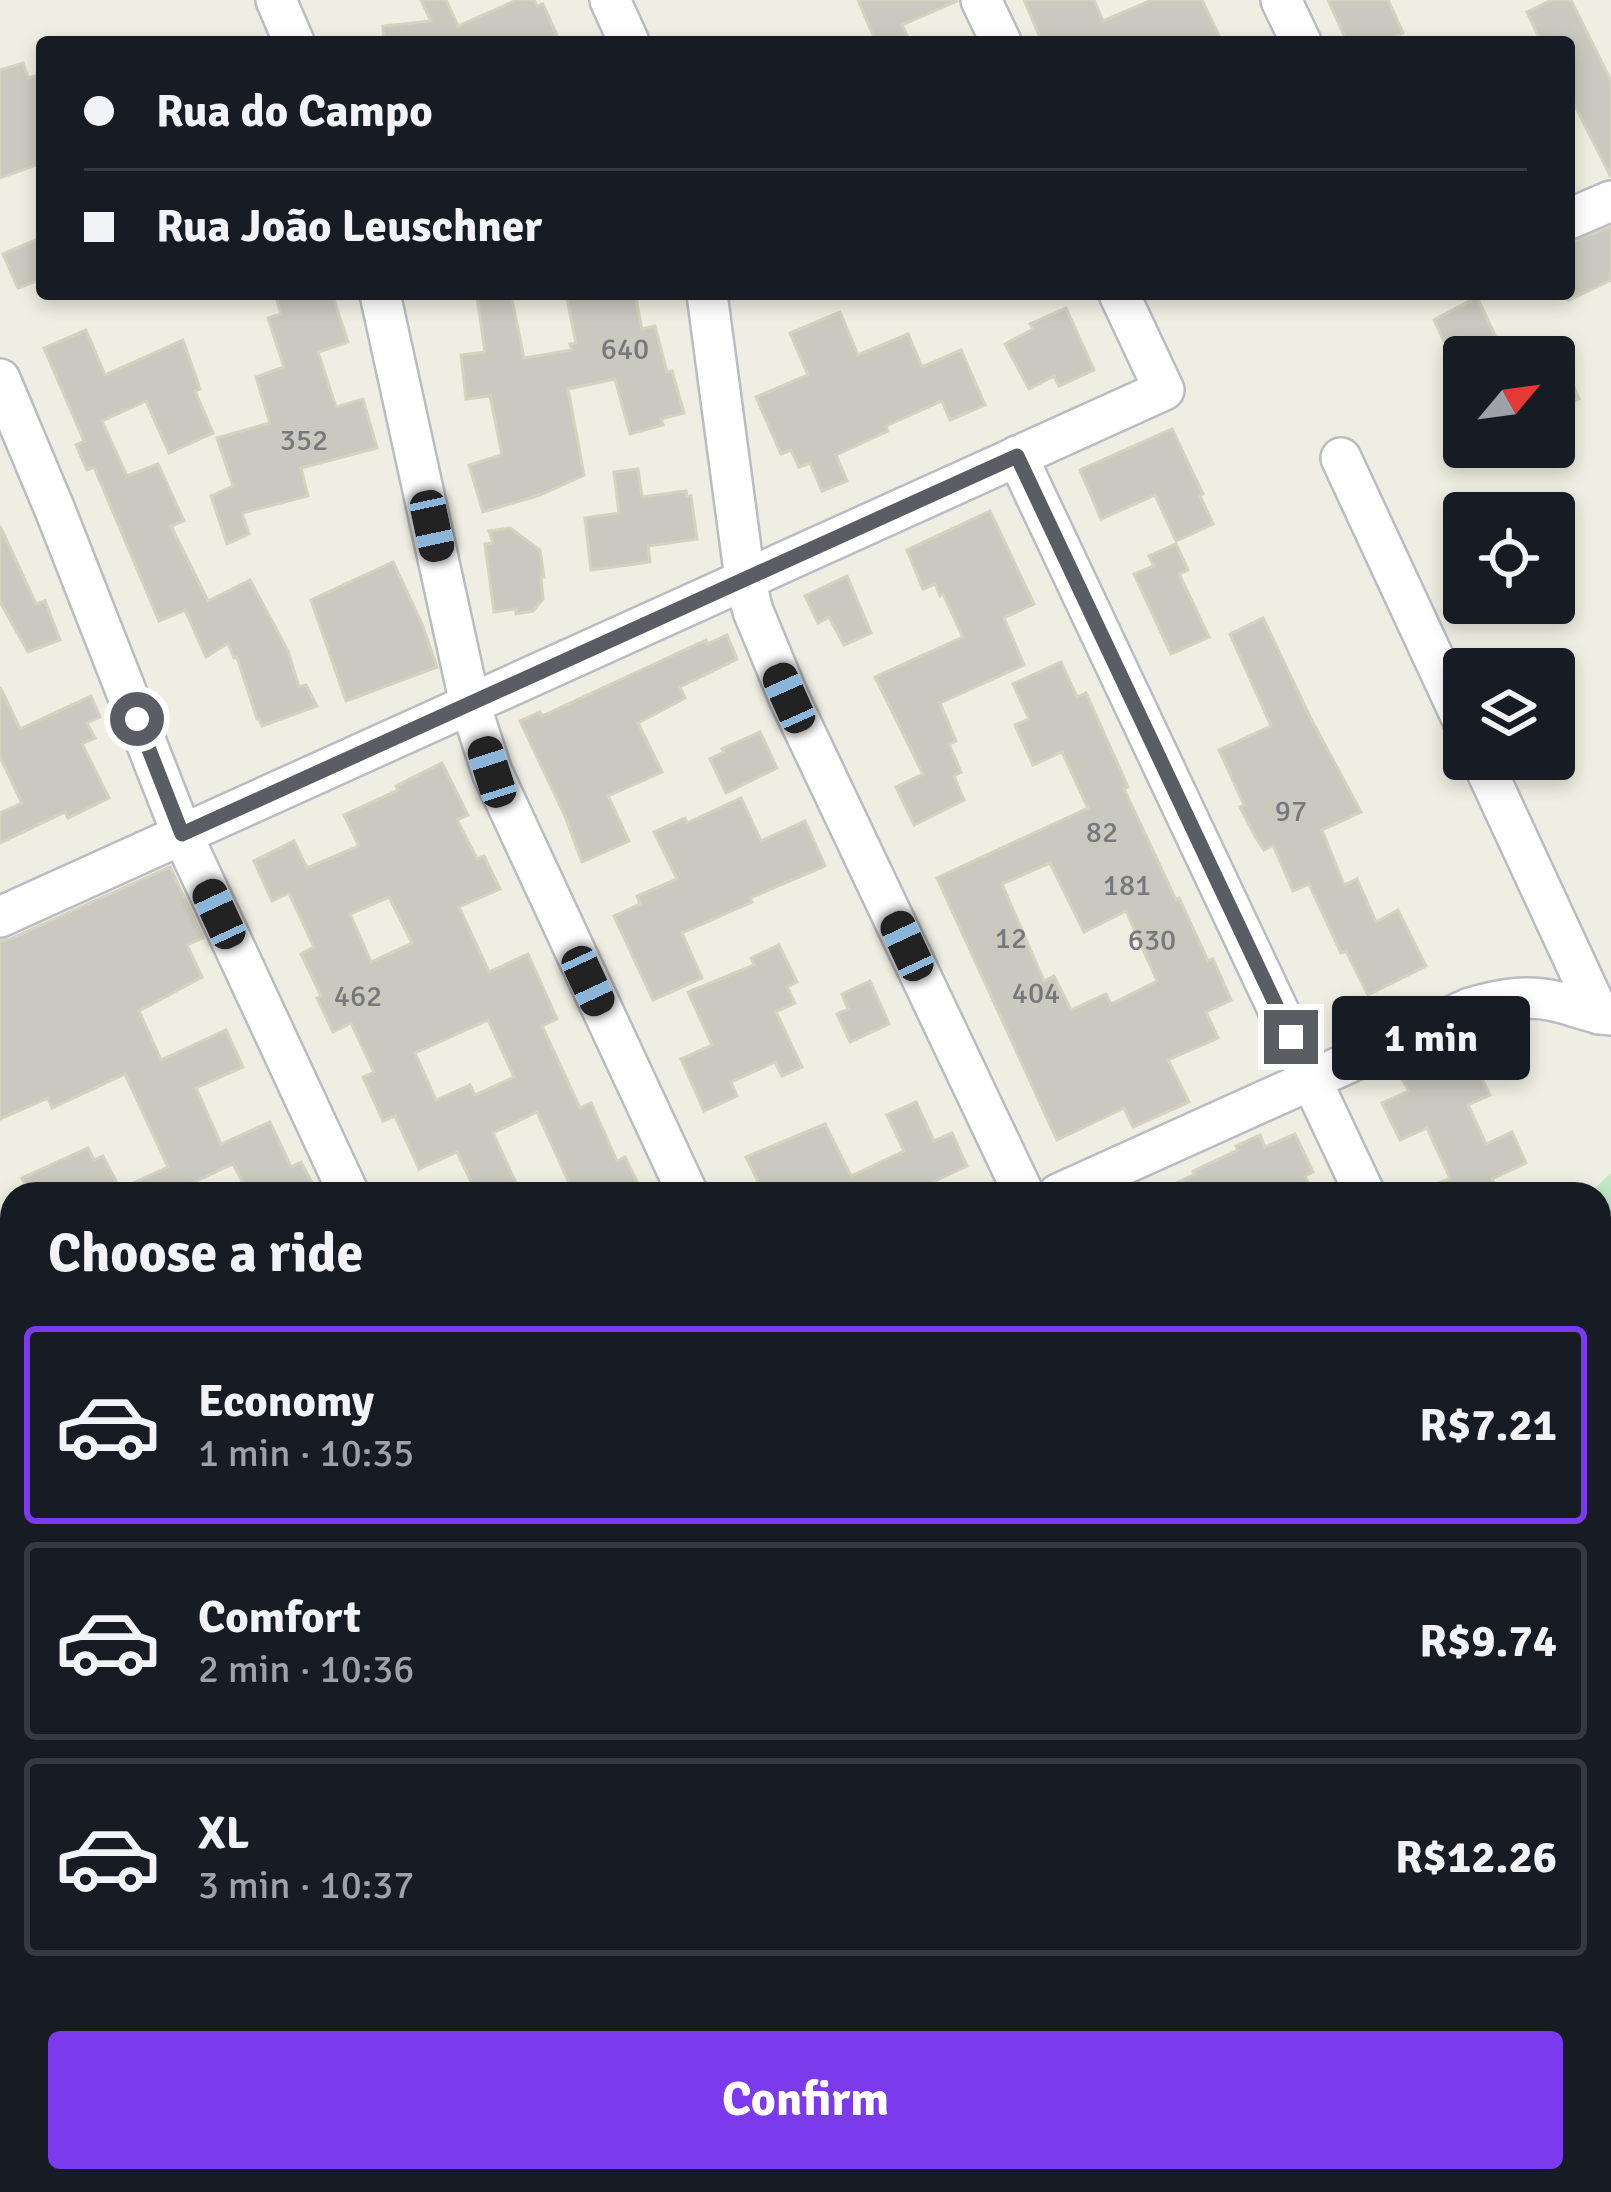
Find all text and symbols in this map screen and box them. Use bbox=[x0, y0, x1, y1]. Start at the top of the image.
text: Rua do Campo bbox=[156, 84, 433, 139]
text: Rua João Leuschner bbox=[156, 199, 542, 254]
house number: 640 bbox=[601, 331, 649, 368]
north arrow bbox=[1443, 336, 1575, 468]
map controls bbox=[1443, 336, 1575, 780]
house number: 352 bbox=[280, 422, 328, 459]
car bbox=[407, 487, 457, 565]
button: locate bbox=[1443, 492, 1575, 624]
button: layers bbox=[1443, 648, 1575, 780]
car bbox=[758, 658, 820, 738]
route start bbox=[110, 692, 164, 746]
car bbox=[464, 732, 520, 812]
house number: 97 bbox=[1275, 793, 1307, 830]
house number: 82 bbox=[1086, 814, 1118, 851]
house number: 181 bbox=[1103, 867, 1151, 904]
car bbox=[187, 874, 251, 954]
car bbox=[875, 906, 939, 986]
house number: 12 bbox=[995, 920, 1027, 957]
house number: 630 bbox=[1128, 922, 1176, 959]
car bbox=[556, 941, 620, 1021]
house number: 404 bbox=[1012, 975, 1060, 1012]
house number: 462 bbox=[334, 978, 382, 1015]
callout: 1 min bbox=[1333, 995, 1531, 1079]
route end bbox=[1264, 1010, 1318, 1064]
text: 1 min bbox=[1384, 1014, 1478, 1062]
text: Choose a ride bbox=[48, 1220, 363, 1287]
icon: car bbox=[54, 1371, 162, 1479]
text: Economy bbox=[198, 1374, 374, 1429]
text: R$7.21 bbox=[1419, 1398, 1557, 1453]
text: 1 min · 10:35 bbox=[198, 1429, 414, 1477]
icon: car bbox=[54, 1587, 162, 1695]
text: Comfort bbox=[198, 1590, 361, 1645]
text: R$9.74 bbox=[1419, 1614, 1557, 1669]
text: 2 min · 10:36 bbox=[198, 1645, 414, 1693]
icon: car bbox=[54, 1803, 162, 1911]
text: XL bbox=[198, 1806, 249, 1861]
text: R$12.26 bbox=[1395, 1830, 1557, 1885]
text: 3 min · 10:37 bbox=[198, 1861, 414, 1909]
button: Confirm bbox=[48, 2031, 1563, 2169]

